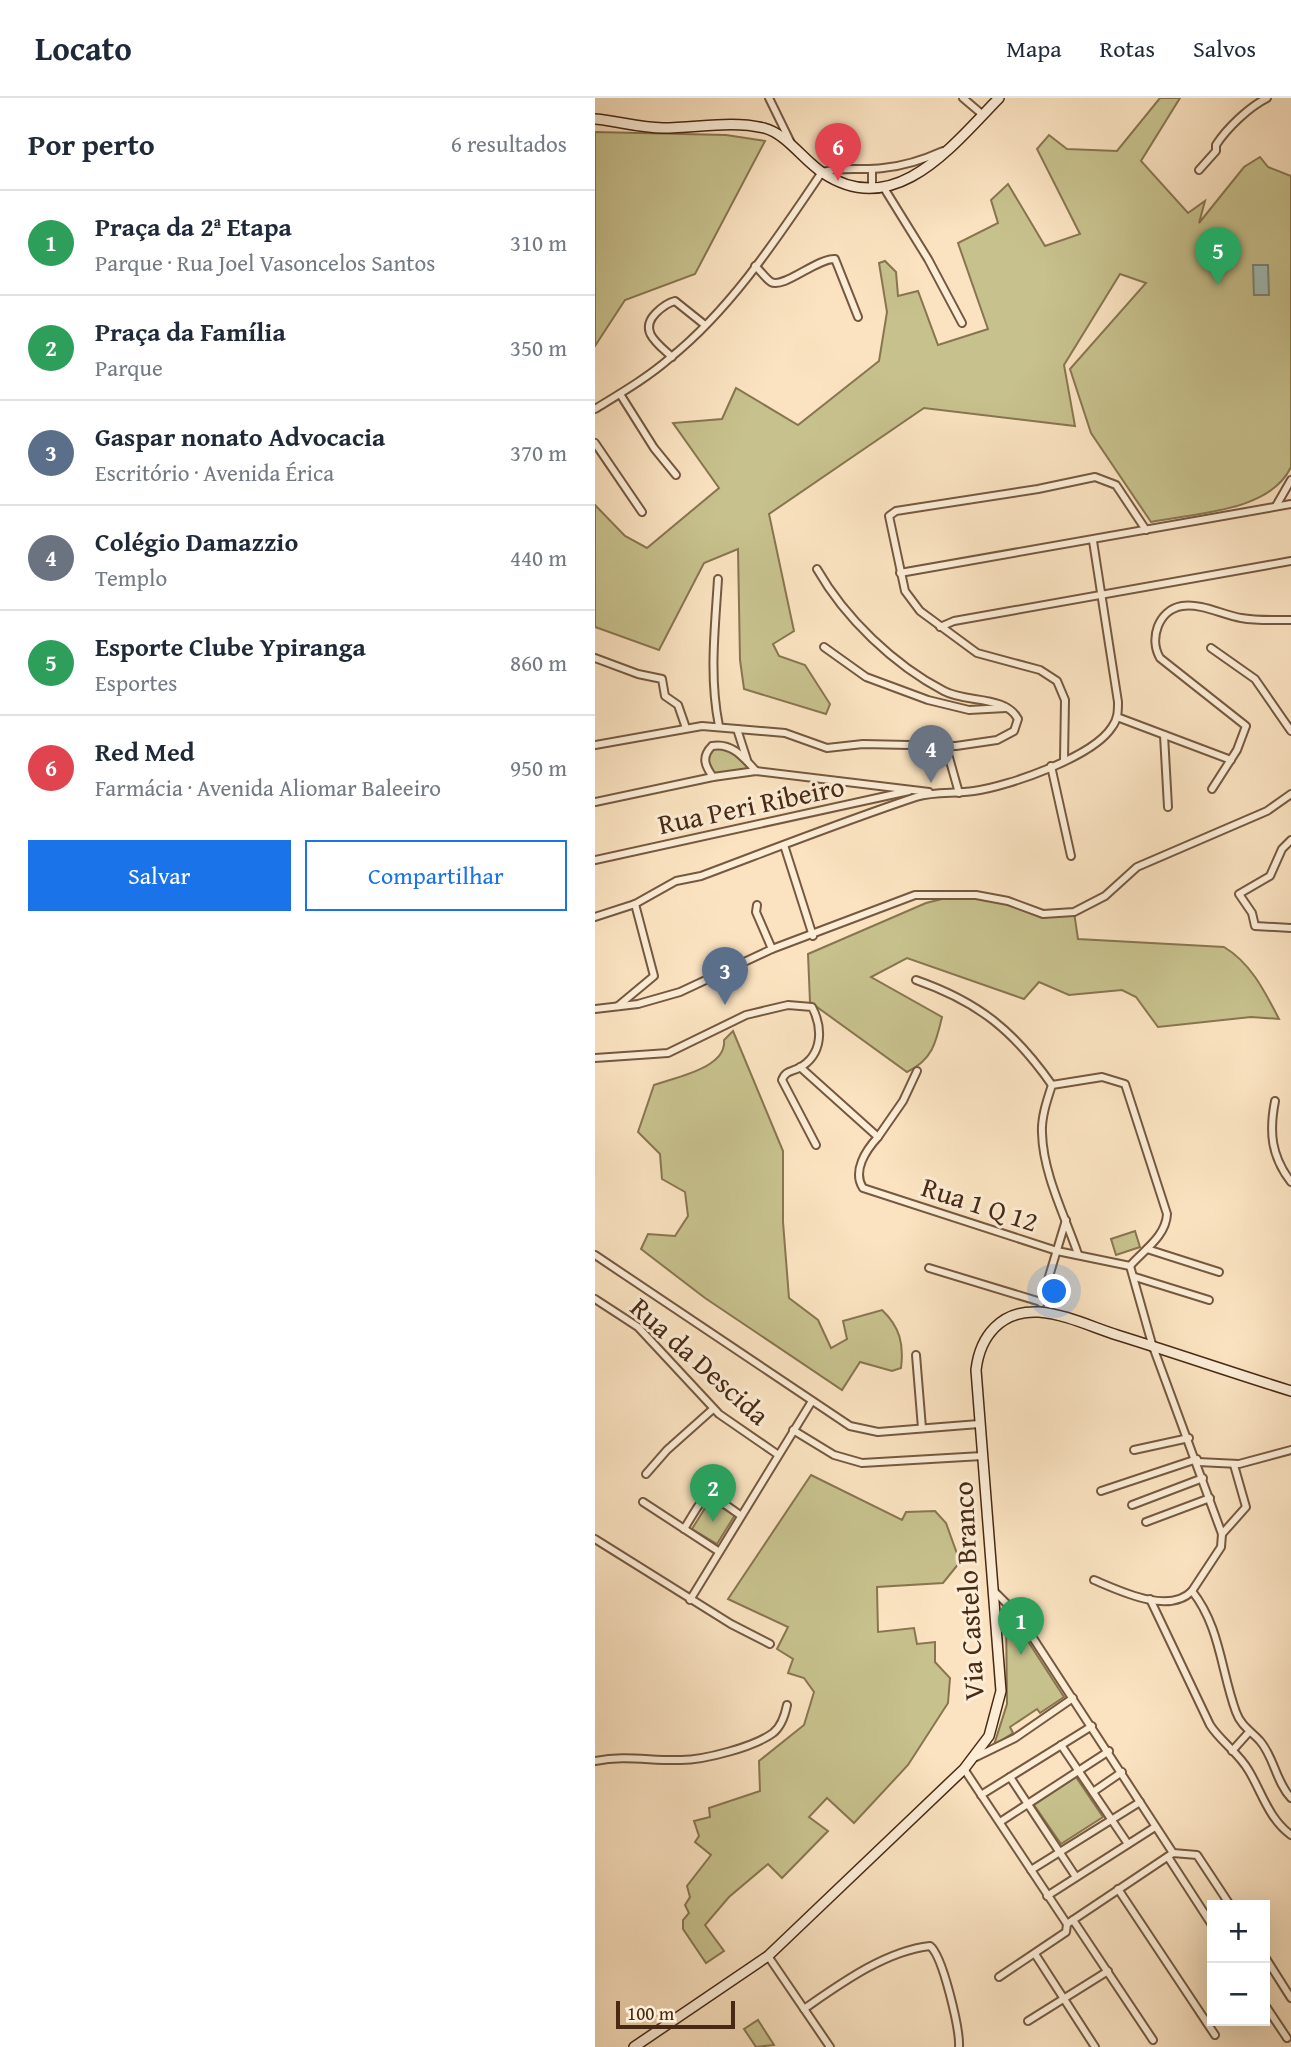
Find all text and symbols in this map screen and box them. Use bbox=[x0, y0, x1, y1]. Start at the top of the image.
text: Locato bbox=[35, 24, 132, 72]
text: Mapa bbox=[1006, 31, 1062, 66]
text: Rotas bbox=[1100, 31, 1155, 66]
text: Salvos bbox=[1193, 31, 1256, 66]
text: Por perto bbox=[28, 122, 155, 166]
pin: 6 bbox=[815, 123, 861, 181]
text: 6 resultados bbox=[451, 127, 567, 160]
text: Praça da 2ª Etapa bbox=[95, 207, 292, 246]
text: 1 bbox=[45, 226, 57, 259]
text: 310 m bbox=[510, 226, 567, 259]
pin: 5 bbox=[1195, 227, 1241, 285]
text: Parque · Rua Joel Vasoncelos Santos bbox=[95, 246, 435, 279]
text: Praça da Família bbox=[95, 312, 286, 351]
text: 2 bbox=[45, 331, 57, 364]
text: 350 m bbox=[510, 331, 567, 364]
text: Parque bbox=[95, 351, 163, 384]
text: Gaspar nonato Advocacia bbox=[95, 417, 385, 456]
text: 3 bbox=[45, 436, 57, 469]
text: 370 m bbox=[510, 436, 567, 469]
text: Escritório · Avenida Érica bbox=[95, 456, 334, 489]
text: Colégio Damazzio bbox=[95, 522, 298, 561]
text: 4 bbox=[45, 541, 57, 574]
text: 440 m bbox=[510, 541, 567, 574]
text: Templo bbox=[95, 561, 167, 594]
text: Esporte Clube Ypiranga bbox=[95, 627, 366, 666]
text: 5 bbox=[45, 646, 57, 679]
text: 860 m bbox=[510, 646, 567, 679]
text: Esportes bbox=[95, 666, 177, 699]
pin: 4 bbox=[908, 725, 954, 783]
text: Red Med bbox=[95, 732, 195, 771]
text: 6 bbox=[45, 751, 57, 784]
text: 950 m bbox=[510, 751, 567, 784]
street label: Rua Peri Ribeiro bbox=[654, 765, 848, 844]
text: Farmácia · Avenida Aliomar Baleeiro bbox=[95, 771, 441, 804]
button: Salvar bbox=[28, 840, 291, 911]
button: Compartilhar bbox=[305, 840, 567, 911]
pin: 3 bbox=[702, 947, 748, 1005]
street label: Rua 1 Q 12 bbox=[917, 1165, 1044, 1242]
your location bbox=[1037, 1274, 1071, 1308]
street label: Rua da Descida bbox=[622, 1287, 780, 1435]
pin: 2 bbox=[690, 1464, 736, 1522]
street label: Via Castelo Branco bbox=[941, 1480, 994, 1702]
pin: 1 bbox=[998, 1597, 1044, 1655]
map controls bbox=[1207, 1900, 1270, 2026]
button: + bbox=[1207, 1900, 1270, 1963]
button: − bbox=[1207, 1963, 1270, 2026]
scale bar bbox=[616, 1998, 735, 2030]
text: 100 m bbox=[627, 1999, 674, 2027]

